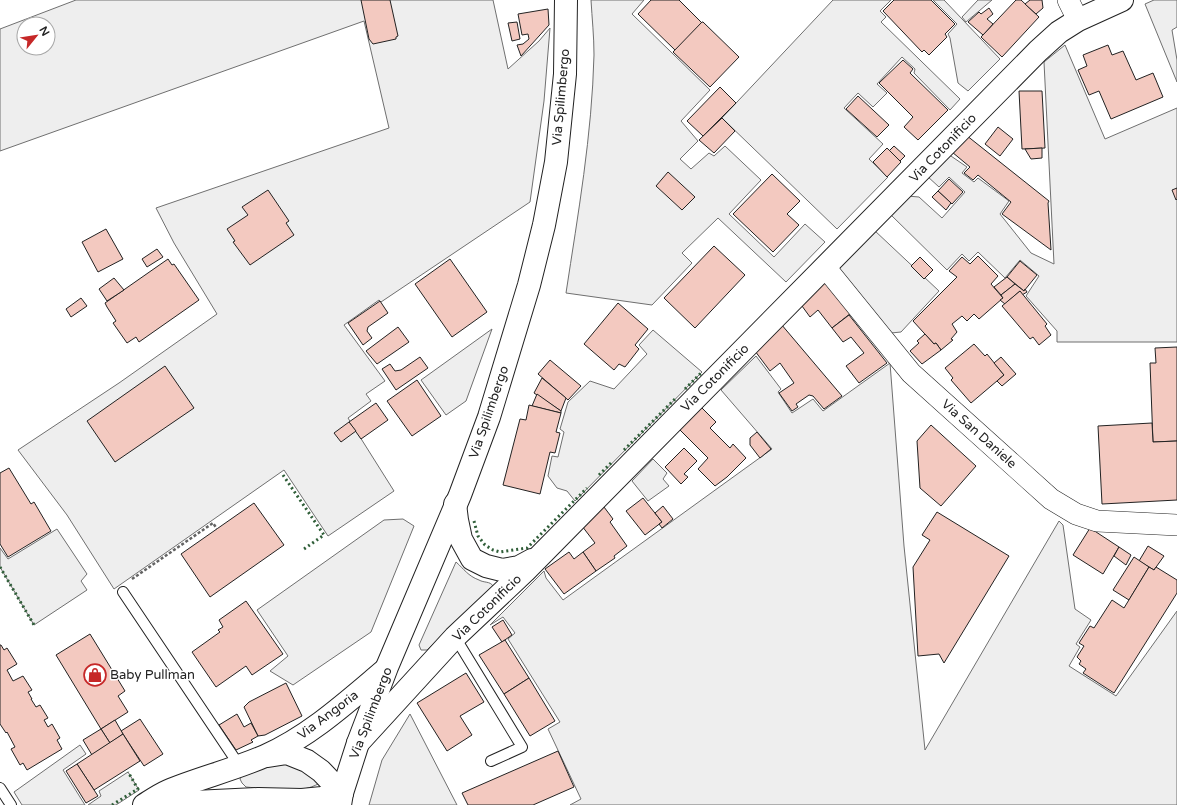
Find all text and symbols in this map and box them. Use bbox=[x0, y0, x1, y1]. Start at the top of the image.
north arrow bbox=[16, 16, 56, 56]
text: N bbox=[36, 24, 52, 38]
street label: Via Spilimbergo bbox=[549, 48, 573, 146]
street label: Via Cotonificio bbox=[906, 110, 980, 186]
street label: Via Cotonificio bbox=[678, 341, 752, 415]
street label: Via Spilimbergo bbox=[466, 363, 512, 460]
street label: Via San Daniele bbox=[938, 396, 1020, 472]
street label: Via Cotonificio bbox=[449, 571, 525, 645]
shop icon: Baby Pullman bbox=[82, 662, 108, 688]
street label: Via Spilimbergo bbox=[346, 665, 396, 761]
place label: Baby Pullman bbox=[110, 667, 195, 683]
street label: Via Angoria bbox=[294, 687, 362, 743]

